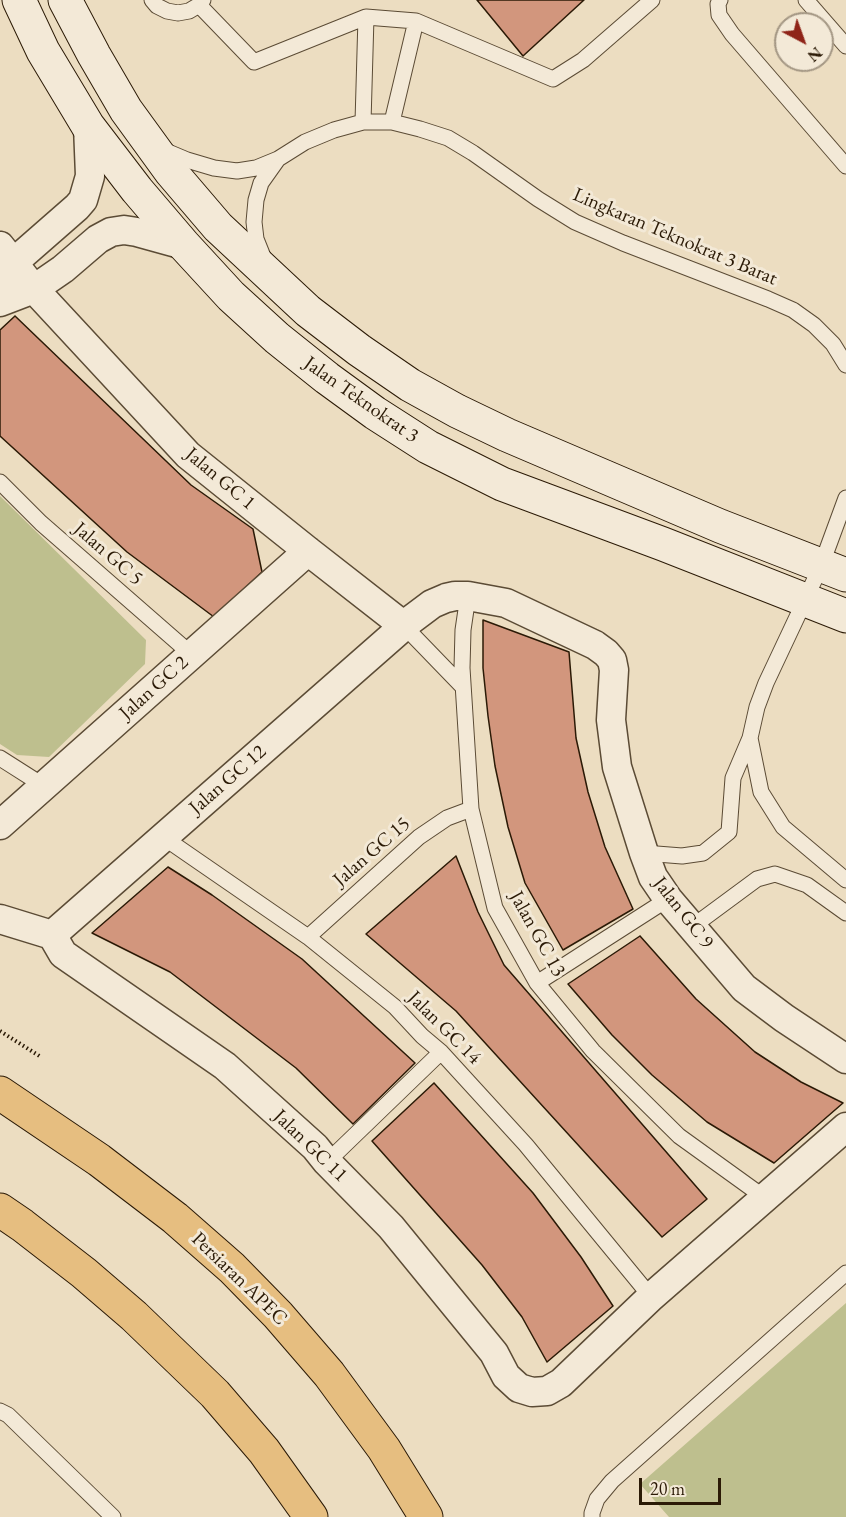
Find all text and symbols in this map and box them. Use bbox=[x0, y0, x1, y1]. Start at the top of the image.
north arrow bbox=[774, 12, 834, 72]
text: N bbox=[803, 42, 827, 67]
street label: Lingkaran Teknokrat 3 Barat bbox=[569, 183, 781, 291]
street label: Jalan Teknokrat 3 bbox=[299, 352, 423, 448]
street label: Jalan GC 1 bbox=[180, 443, 260, 515]
street label: Jalan GC 5 bbox=[68, 517, 148, 591]
street label: Jalan GC 2 bbox=[115, 651, 193, 725]
street label: Jalan GC 12 bbox=[185, 740, 271, 820]
street label: Jalan GC 15 bbox=[329, 812, 415, 892]
street label: Jalan GC 9 bbox=[648, 872, 718, 954]
street label: Jalan GC 13 bbox=[504, 887, 570, 981]
street label: Jalan GC 14 bbox=[402, 986, 486, 1070]
street label: Jalan GC 11 bbox=[268, 1105, 352, 1187]
street label: Persiaran APEC bbox=[186, 1227, 292, 1331]
scale bar bbox=[642, 1466, 724, 1504]
text: 20 m bbox=[650, 1477, 685, 1500]

